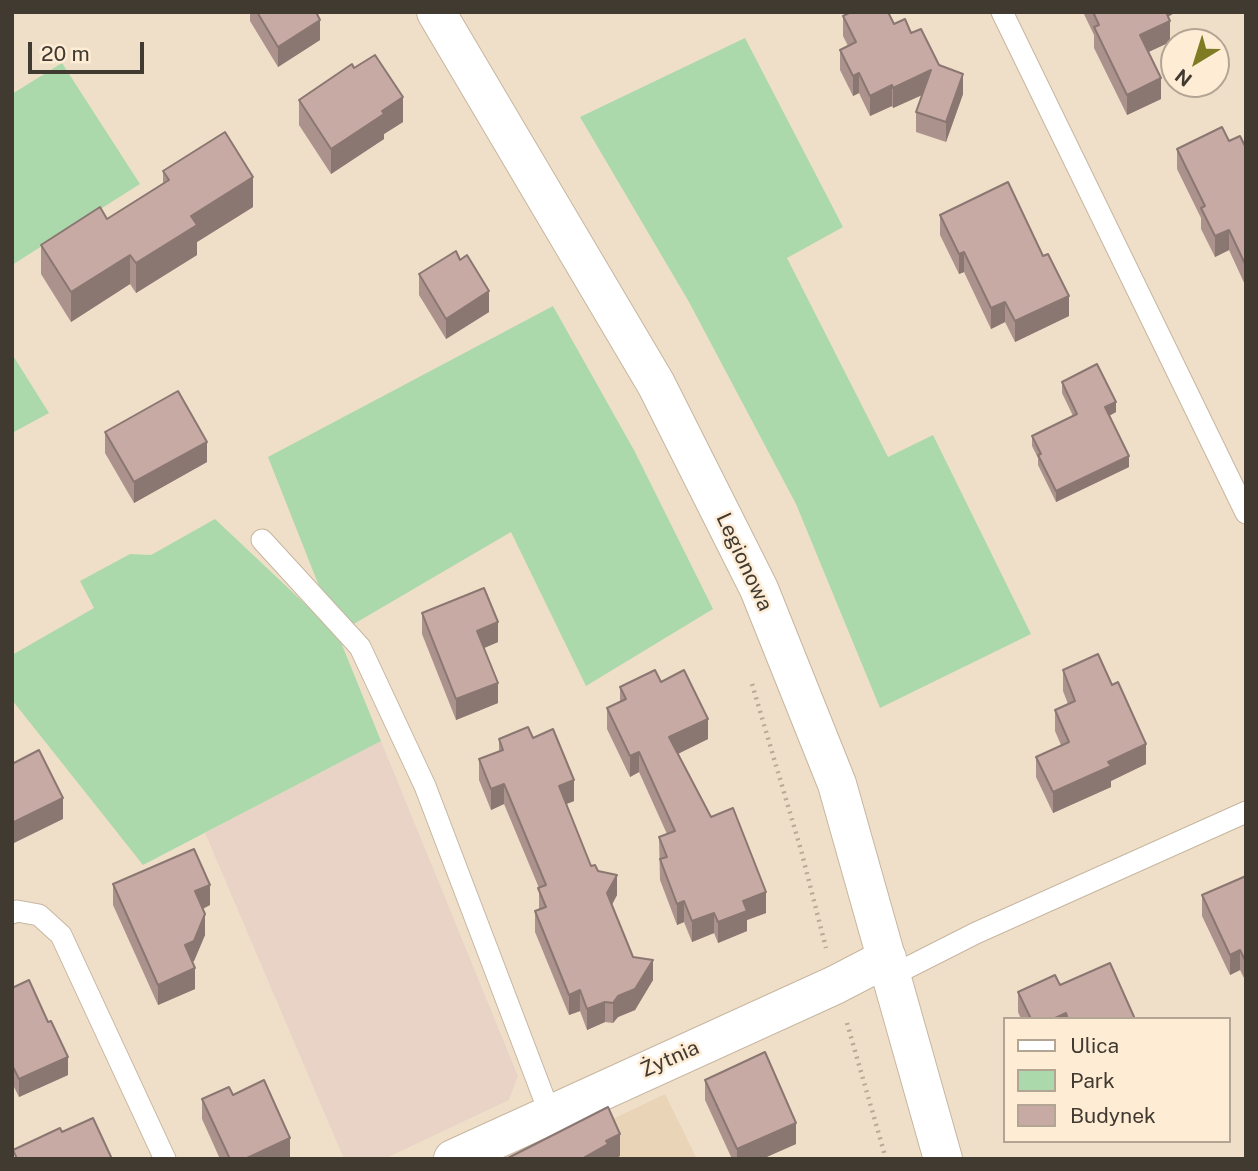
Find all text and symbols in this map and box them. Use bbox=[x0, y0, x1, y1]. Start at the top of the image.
scale bar bbox=[32, 28, 147, 72]
north arrow bbox=[1160, 28, 1230, 98]
text: 20 m bbox=[41, 41, 90, 66]
text: N bbox=[1171, 65, 1196, 91]
street label: Legionowa bbox=[710, 509, 778, 615]
legend bbox=[1002, 1017, 1230, 1143]
text: Ulica bbox=[1070, 1033, 1119, 1058]
street label: Żytnia bbox=[637, 1035, 703, 1083]
text: Park bbox=[1070, 1068, 1115, 1093]
text: Budynek bbox=[1070, 1103, 1156, 1128]

